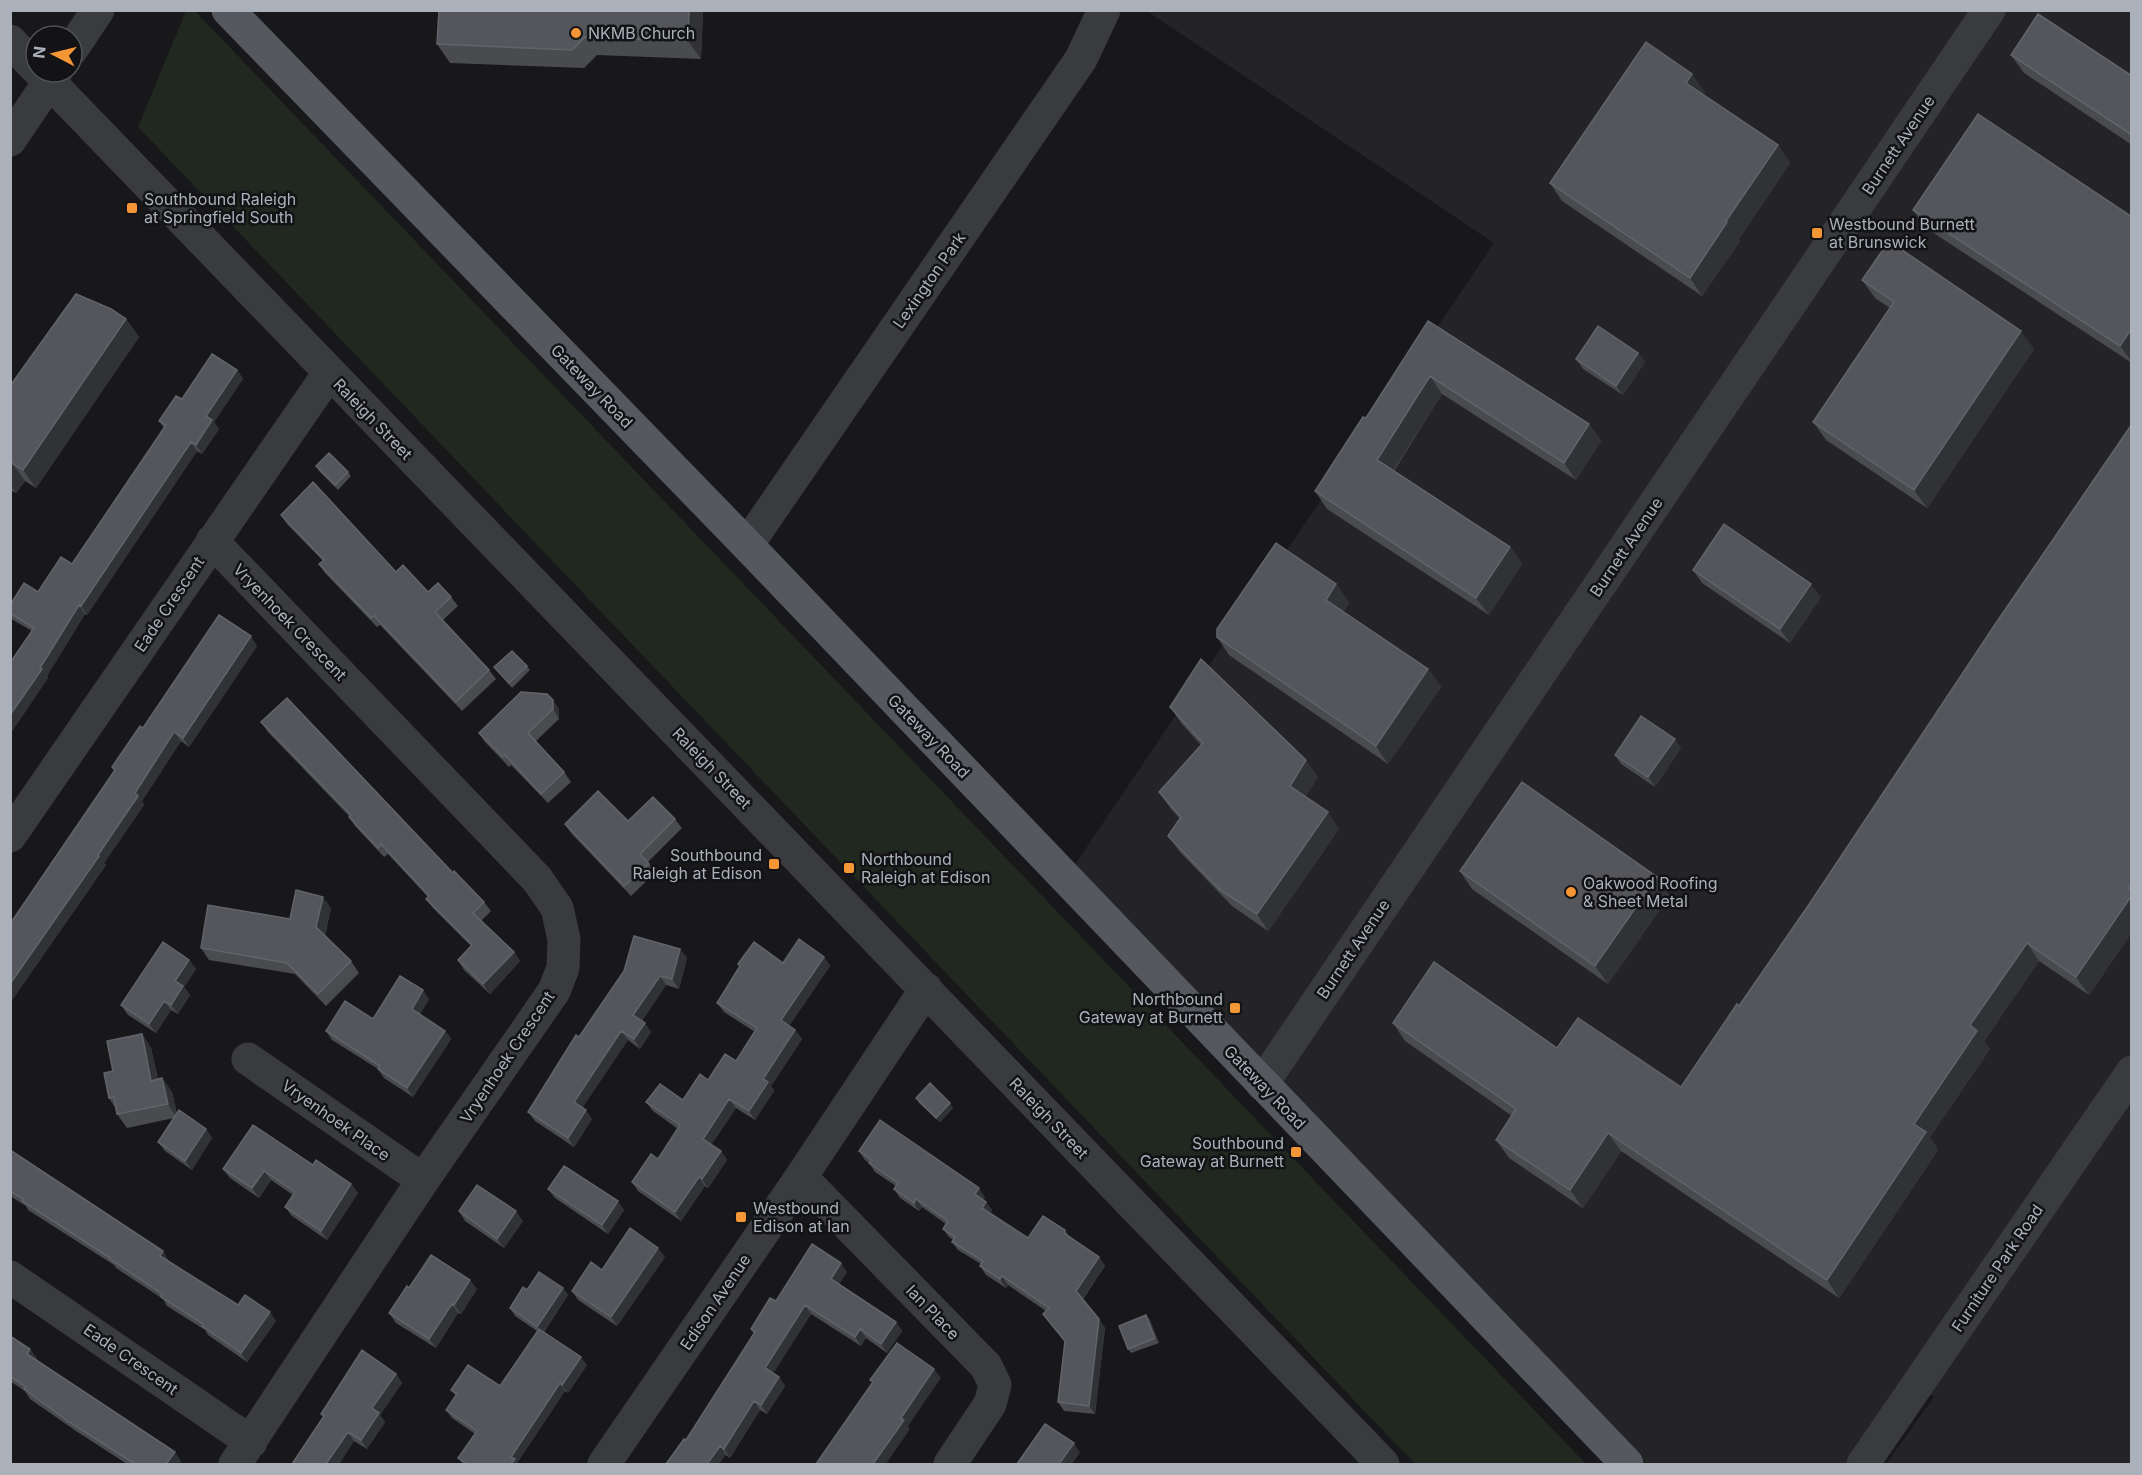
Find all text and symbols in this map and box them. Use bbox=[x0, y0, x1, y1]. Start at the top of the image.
place label: NKMB Church bbox=[588, 23, 695, 43]
north arrow bbox=[24, 24, 84, 84]
marker: NKMB Church bbox=[569, 26, 583, 40]
text: N bbox=[28, 45, 50, 59]
street label: Burnett Avenue bbox=[1857, 91, 1939, 199]
place label: Southbound Raleigh at Springfield South bbox=[144, 189, 296, 227]
marker: Southbound Raleigh at Springfield South bbox=[125, 201, 139, 215]
place label: Westbound Burnett at Brunswick bbox=[1829, 214, 1975, 252]
marker: Westbound Burnett at Brunswick bbox=[1810, 226, 1824, 240]
street label: Lexington Park bbox=[888, 228, 970, 332]
street label: Gateway Road bbox=[547, 340, 637, 432]
street label: Raleigh Street bbox=[329, 374, 417, 464]
street label: Burnett Avenue bbox=[1585, 493, 1667, 601]
street label: Eade Crescent bbox=[130, 553, 208, 655]
street label: Vryenhoek Crescent bbox=[229, 559, 351, 685]
street label: Gateway Road bbox=[884, 690, 974, 782]
street label: Raleigh Street bbox=[668, 723, 756, 813]
place label: Southbound Raleigh at Edison bbox=[632, 845, 762, 883]
place label: Northbound Raleigh at Edison bbox=[861, 849, 991, 887]
marker: Southbound Raleigh at Edison bbox=[767, 857, 781, 871]
marker: Northbound Raleigh at Edison bbox=[842, 861, 856, 875]
place label: Oakwood Roofing & Sheet Metal bbox=[1583, 873, 1718, 911]
marker: Oakwood Roofing & Sheet Metal bbox=[1564, 885, 1578, 899]
street label: Burnett Avenue bbox=[1312, 895, 1394, 1003]
street label: Vryenhoek Crescent bbox=[455, 987, 559, 1127]
place label: Northbound Gateway at Burnett bbox=[1079, 989, 1223, 1027]
marker: Northbound Gateway at Burnett bbox=[1228, 1001, 1242, 1015]
street label: Gateway Road bbox=[1220, 1041, 1310, 1133]
street label: Raleigh Street bbox=[1005, 1073, 1093, 1163]
street label: Vryenhoek Place bbox=[278, 1075, 394, 1165]
place label: Southbound Gateway at Burnett bbox=[1140, 1133, 1284, 1171]
marker: Southbound Gateway at Burnett bbox=[1289, 1145, 1303, 1159]
place label: Westbound Edison at Ian bbox=[753, 1198, 850, 1236]
street label: Furniture Park Road bbox=[1947, 1200, 2047, 1336]
marker: Westbound Edison at Ian bbox=[734, 1210, 748, 1224]
street label: Edison Avenue bbox=[676, 1250, 754, 1354]
street label: Ian Place bbox=[902, 1280, 964, 1344]
street label: Eade Crescent bbox=[80, 1319, 182, 1399]

